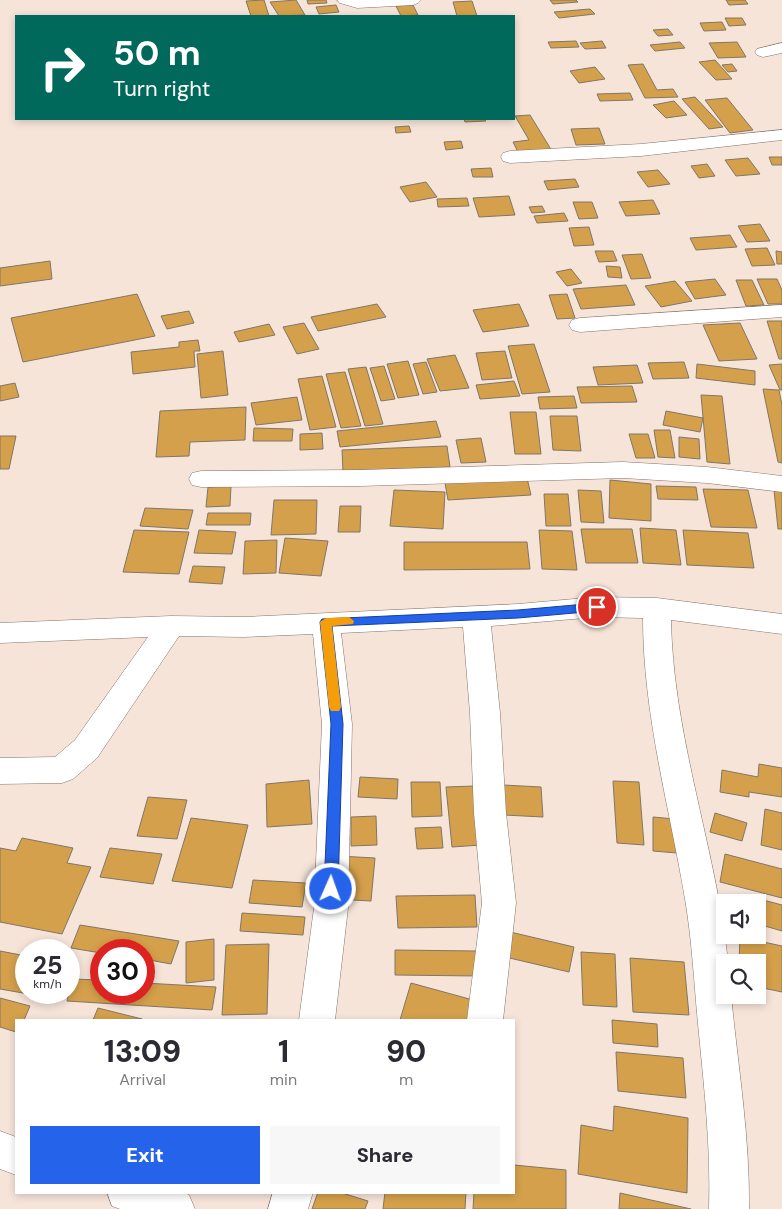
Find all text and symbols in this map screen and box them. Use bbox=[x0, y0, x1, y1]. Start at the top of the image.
text: 50 m bbox=[113, 30, 201, 76]
icon: right bbox=[30, 35, 95, 100]
text: Turn right bbox=[113, 74, 210, 103]
pin bbox=[576, 586, 618, 628]
icon: arrive bbox=[583, 593, 611, 621]
position arrow bbox=[304, 862, 356, 914]
map controls bbox=[716, 894, 766, 1004]
button: sound bbox=[716, 894, 766, 944]
speed limit sign: 30 bbox=[90, 939, 155, 1004]
text: 25 bbox=[33, 949, 62, 982]
button: search bbox=[716, 954, 766, 1004]
text: km/h bbox=[33, 976, 62, 992]
text: 13:09 bbox=[104, 1032, 181, 1071]
text: 1 bbox=[278, 1032, 289, 1071]
text: 90 bbox=[386, 1032, 426, 1071]
text: Arrival bbox=[119, 1069, 166, 1090]
text: min bbox=[270, 1069, 297, 1090]
text: m bbox=[399, 1069, 413, 1090]
button: Exit bbox=[30, 1126, 260, 1184]
button: Share bbox=[270, 1126, 500, 1184]

